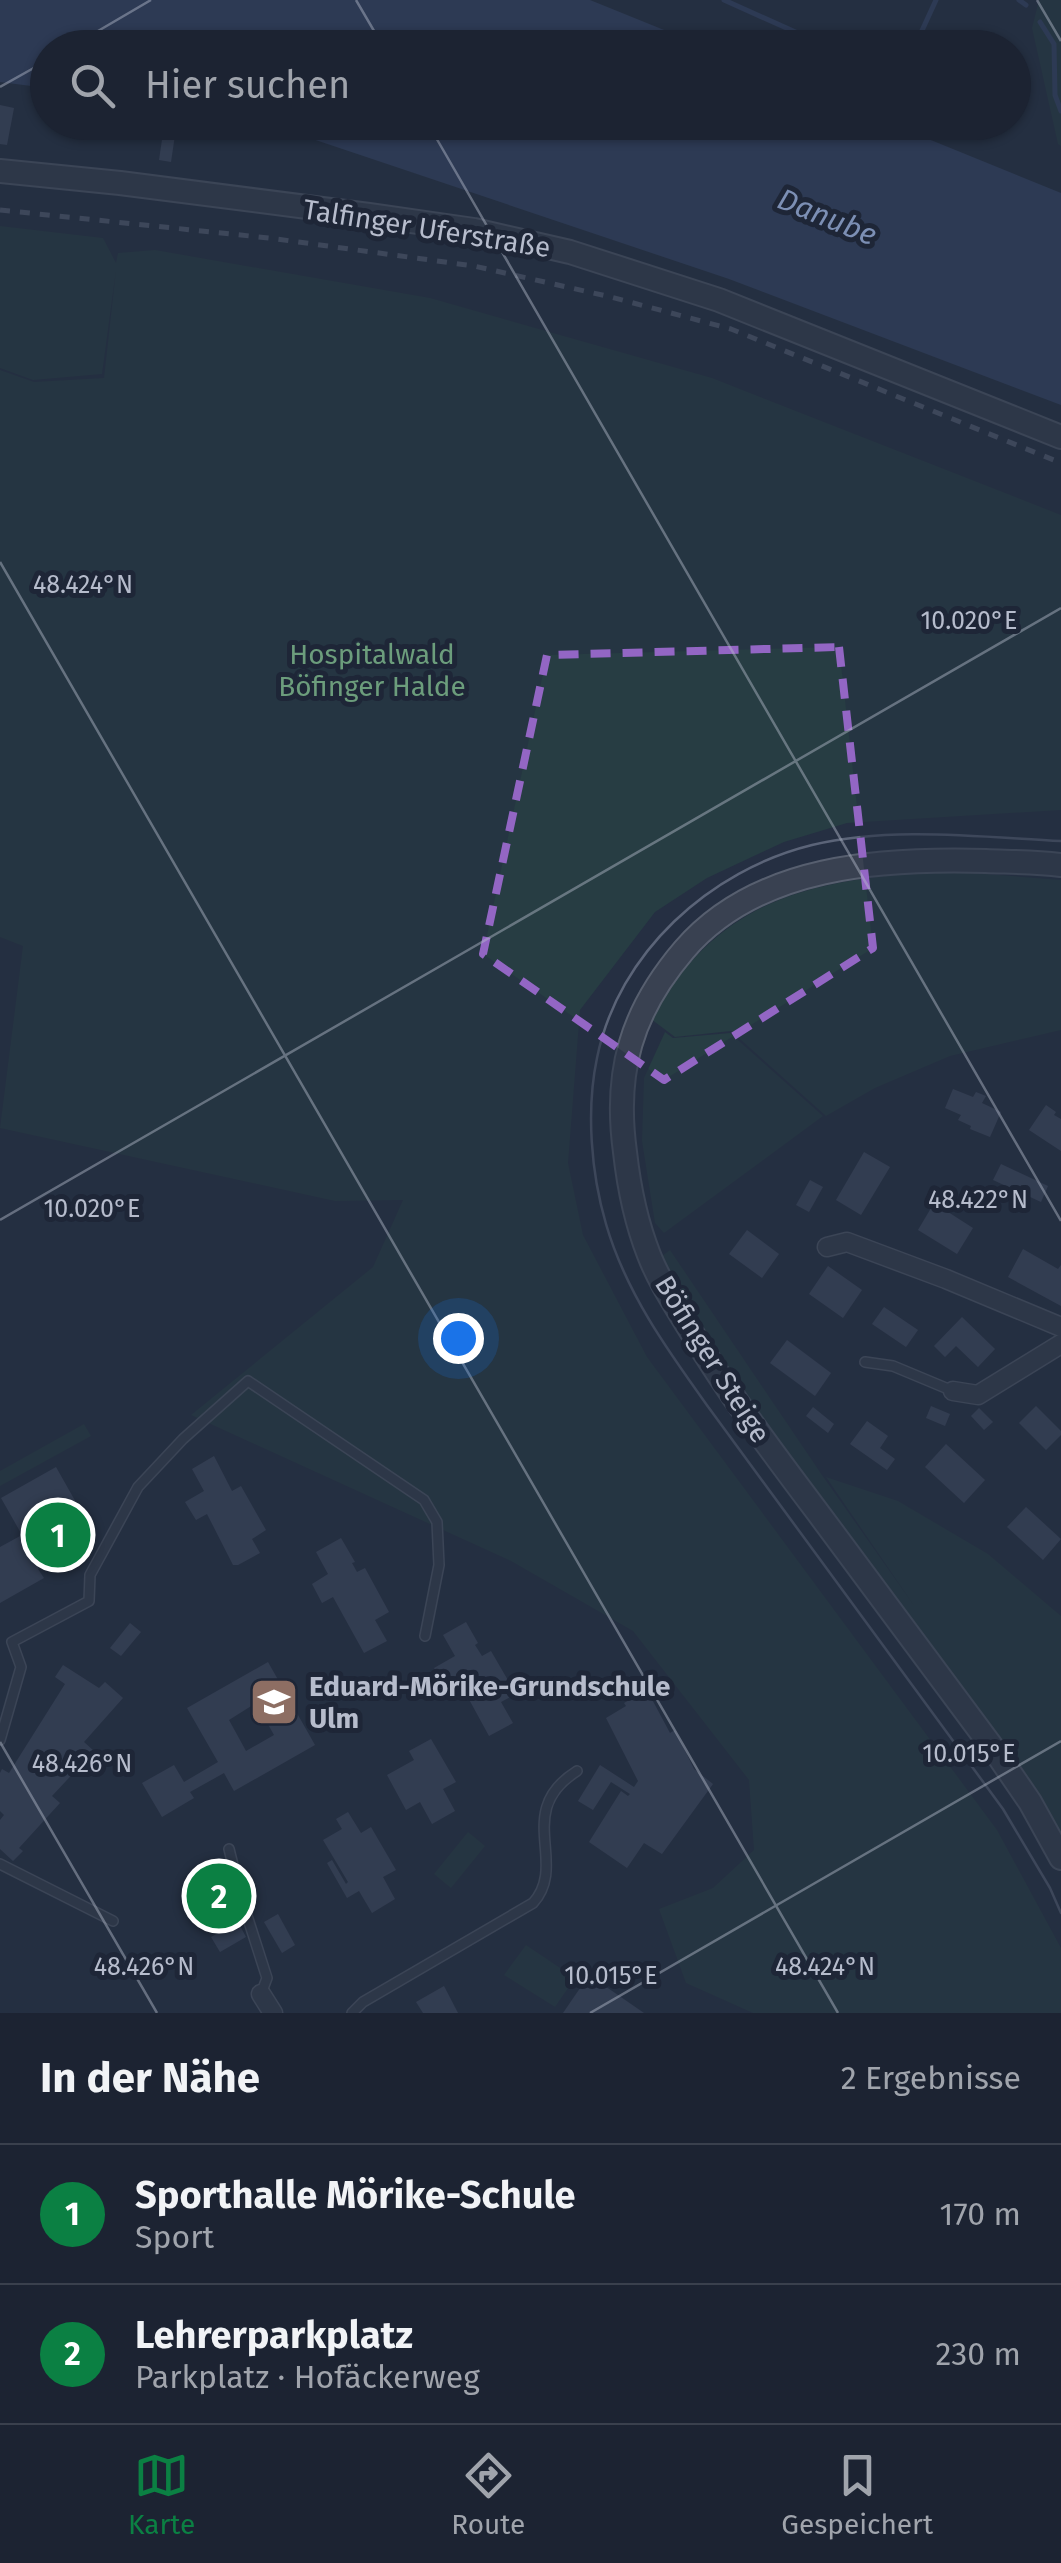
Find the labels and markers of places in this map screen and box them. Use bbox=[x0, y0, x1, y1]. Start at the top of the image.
pin: 1 bbox=[26, 1498, 90, 1572]
place label: Eduard-Mörike-Grundschule Ulm bbox=[309, 1670, 670, 1735]
school or university icon: Eduard-Mörike-Grundschule Ulm bbox=[248, 1676, 300, 1728]
pin: 2 bbox=[186, 1858, 252, 1934]

